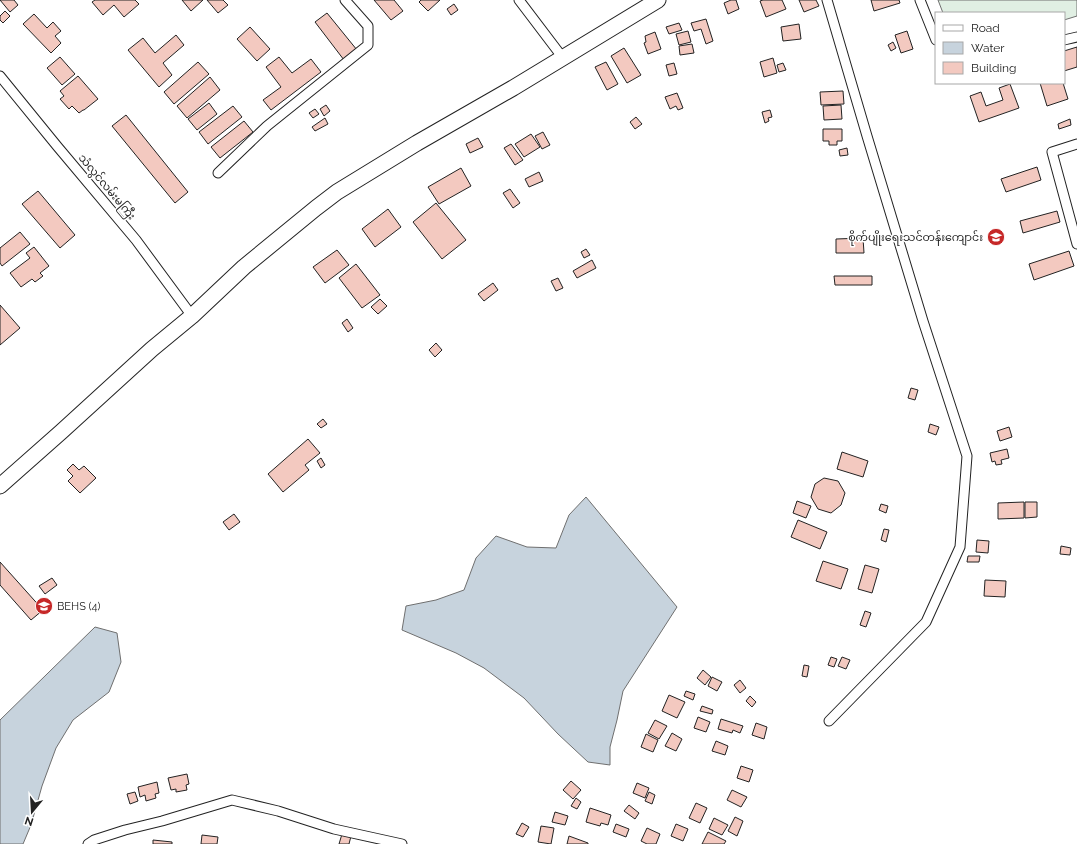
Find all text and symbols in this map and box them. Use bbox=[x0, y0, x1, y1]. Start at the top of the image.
legend bbox=[935, 12, 1065, 84]
text: Road bbox=[971, 21, 1000, 35]
text: Water bbox=[971, 41, 1005, 55]
text: Building bbox=[971, 61, 1017, 75]
street label: သံလွင်လမ်းမကြီး bbox=[74, 151, 139, 224]
school or university icon: စိုက်ပျိုးရေးသင်တန်းကျောင်း bbox=[986, 227, 1006, 247]
place label: စိုက်ပျိုးရေးသင်တန်းကျောင်း bbox=[848, 230, 983, 246]
school or university icon: BEHS (4) bbox=[34, 596, 54, 616]
place label: BEHS (4) bbox=[57, 600, 101, 613]
north arrow bbox=[12, 792, 52, 832]
text: N bbox=[23, 814, 35, 829]

